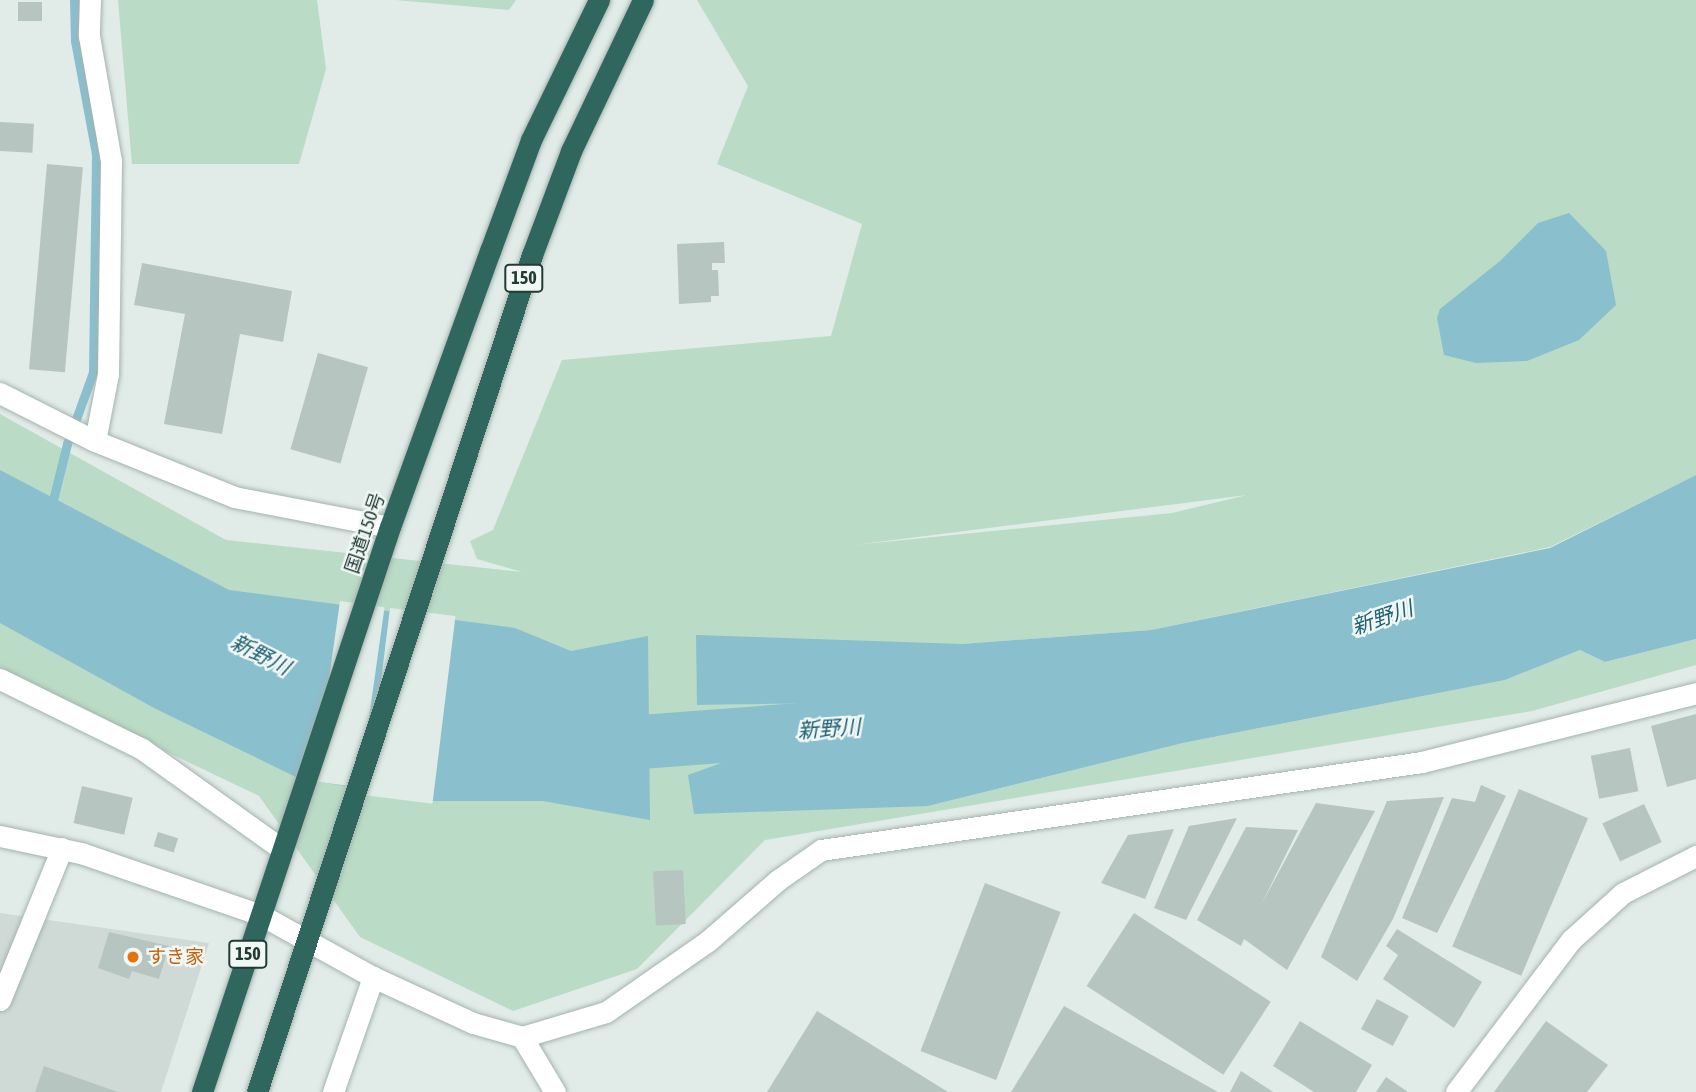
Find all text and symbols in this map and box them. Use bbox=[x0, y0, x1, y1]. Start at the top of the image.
road number: 150 bbox=[503, 264, 545, 292]
street label: 国道150号 bbox=[341, 490, 389, 576]
water label: 新野川 bbox=[1348, 595, 1416, 639]
water label: 新野川 bbox=[227, 628, 295, 680]
water label: 新野川 bbox=[797, 713, 861, 743]
road number: 150 bbox=[227, 939, 269, 968]
place label: すき家 bbox=[147, 946, 204, 968]
marker: すき家 bbox=[125, 949, 141, 965]

